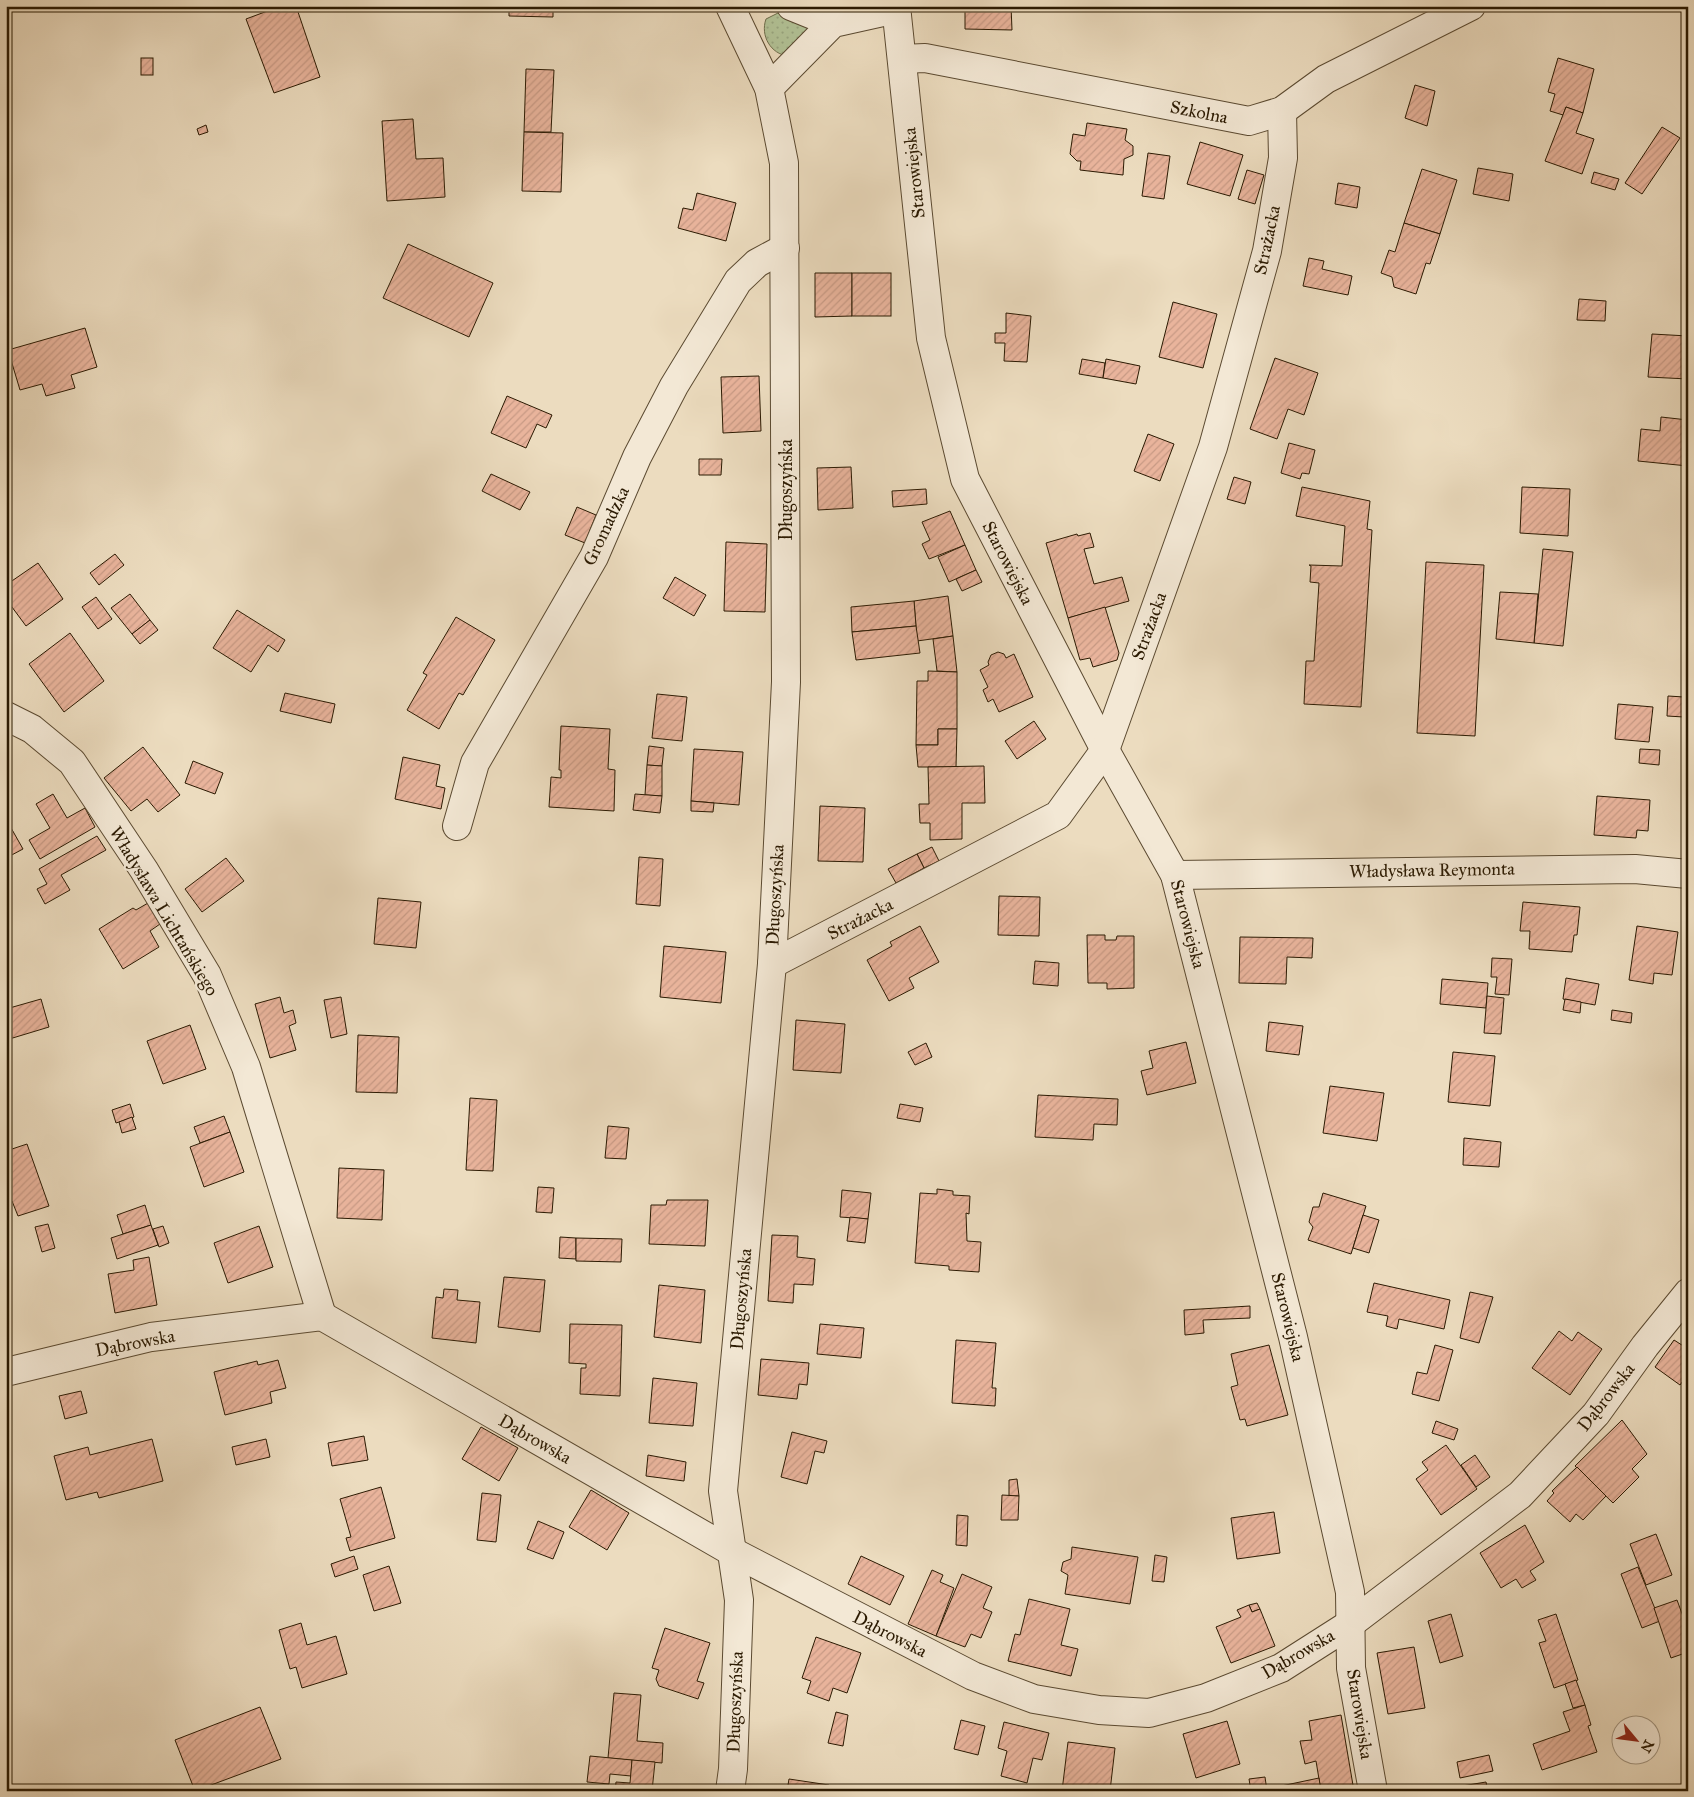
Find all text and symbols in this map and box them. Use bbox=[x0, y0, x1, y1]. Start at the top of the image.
street label: Szkolna bbox=[1168, 96, 1230, 128]
street label: Starowiejska bbox=[898, 126, 930, 219]
street label: Strażacka bbox=[1249, 203, 1285, 277]
street label: Długoszyńska bbox=[775, 439, 798, 541]
street label: Gromadzka bbox=[578, 482, 634, 569]
street label: Starowiejska bbox=[978, 517, 1039, 609]
street label: Strażacka bbox=[1127, 589, 1172, 663]
street label: Władysława Lichtańskiego bbox=[104, 822, 223, 1000]
street label: Długoszyńska bbox=[761, 843, 790, 946]
street label: Władysława Reymonta bbox=[1349, 858, 1515, 882]
street label: Starowiejska bbox=[1166, 877, 1211, 971]
street label: Strażacka bbox=[824, 893, 897, 945]
street label: Długoszyńska bbox=[726, 1247, 757, 1351]
street label: Starowiejska bbox=[1266, 1270, 1310, 1364]
street label: Dąbrowska bbox=[93, 1324, 177, 1361]
street label: Dąbrowska bbox=[1573, 1358, 1640, 1436]
street label: Dąbrowska bbox=[495, 1409, 576, 1469]
street label: Dąbrowska bbox=[849, 1606, 931, 1662]
street label: Dąbrowska bbox=[1258, 1624, 1339, 1684]
street label: Długoszyńska bbox=[722, 1650, 749, 1753]
street label: Starowiejska bbox=[1342, 1667, 1378, 1761]
north arrow bbox=[1612, 1714, 1662, 1764]
text: N bbox=[1637, 1737, 1657, 1755]

